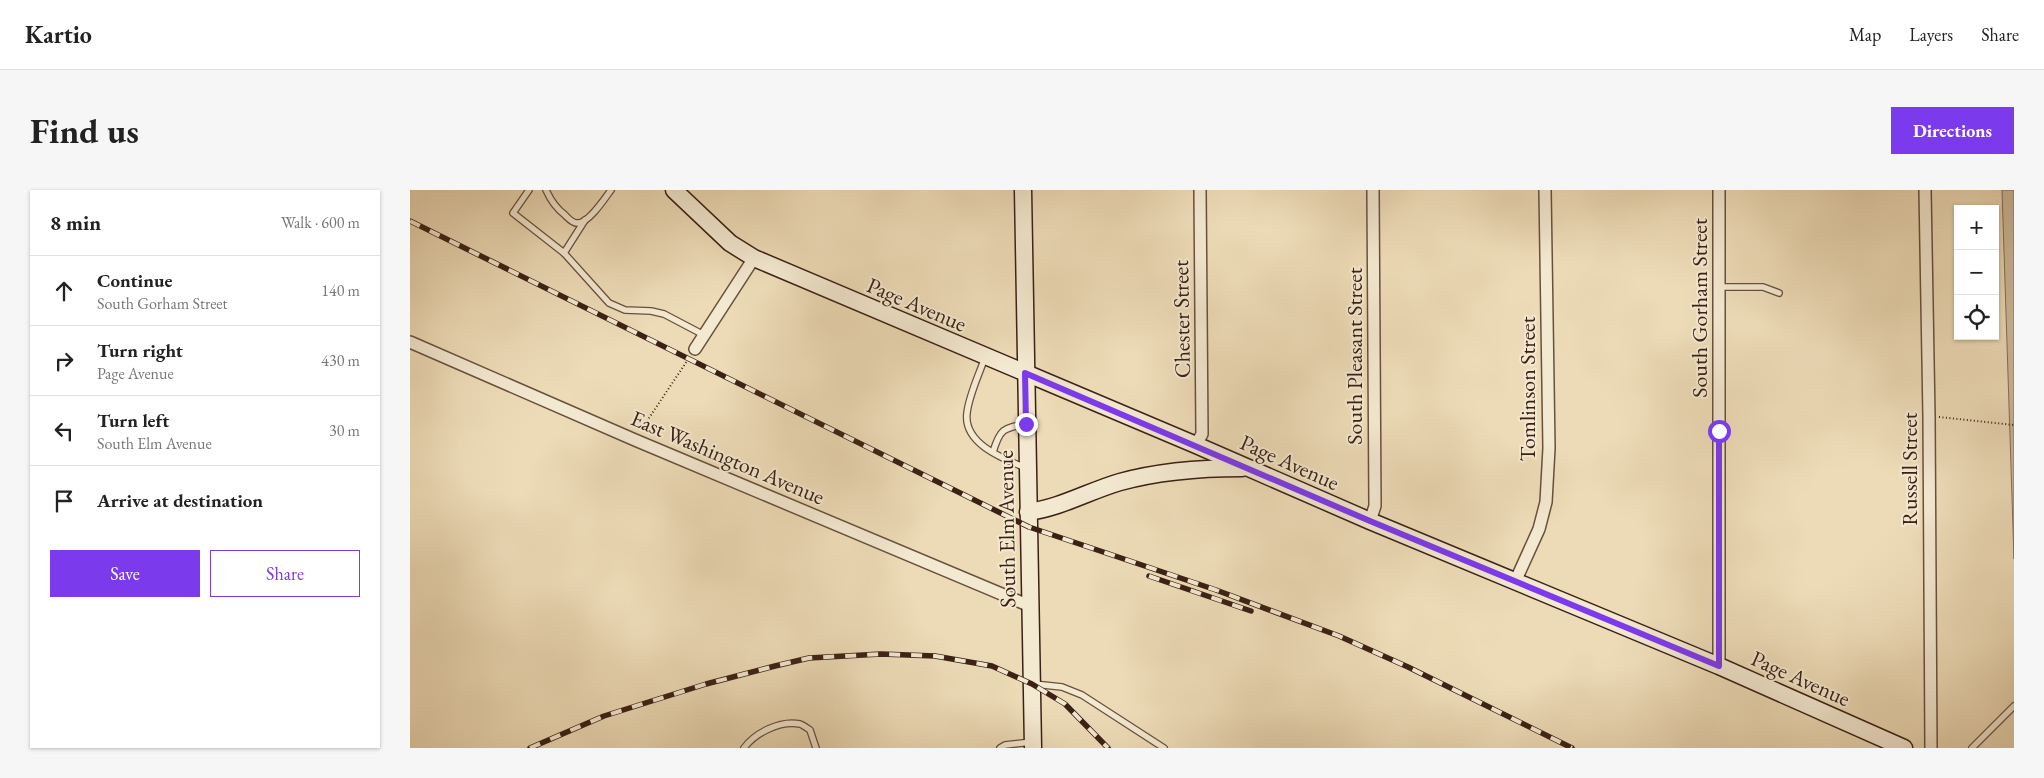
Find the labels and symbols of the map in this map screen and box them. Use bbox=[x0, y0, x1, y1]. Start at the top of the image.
street label: South Gorham Street bbox=[1685, 218, 1714, 398]
street label: Chester Street bbox=[1166, 260, 1197, 378]
street label: South Pleasant Street bbox=[1340, 267, 1369, 445]
street label: Page Avenue bbox=[863, 270, 971, 339]
street label: Tomlinson Street bbox=[1513, 316, 1542, 462]
street label: East Washington Avenue bbox=[627, 404, 829, 512]
street label: Russell Street bbox=[1895, 412, 1924, 526]
route end bbox=[1015, 413, 1038, 436]
route start bbox=[1708, 420, 1731, 443]
street label: Page Avenue bbox=[1236, 428, 1344, 497]
street label: South Elm Avenue bbox=[991, 449, 1022, 608]
street label: Page Avenue bbox=[1747, 644, 1855, 713]

